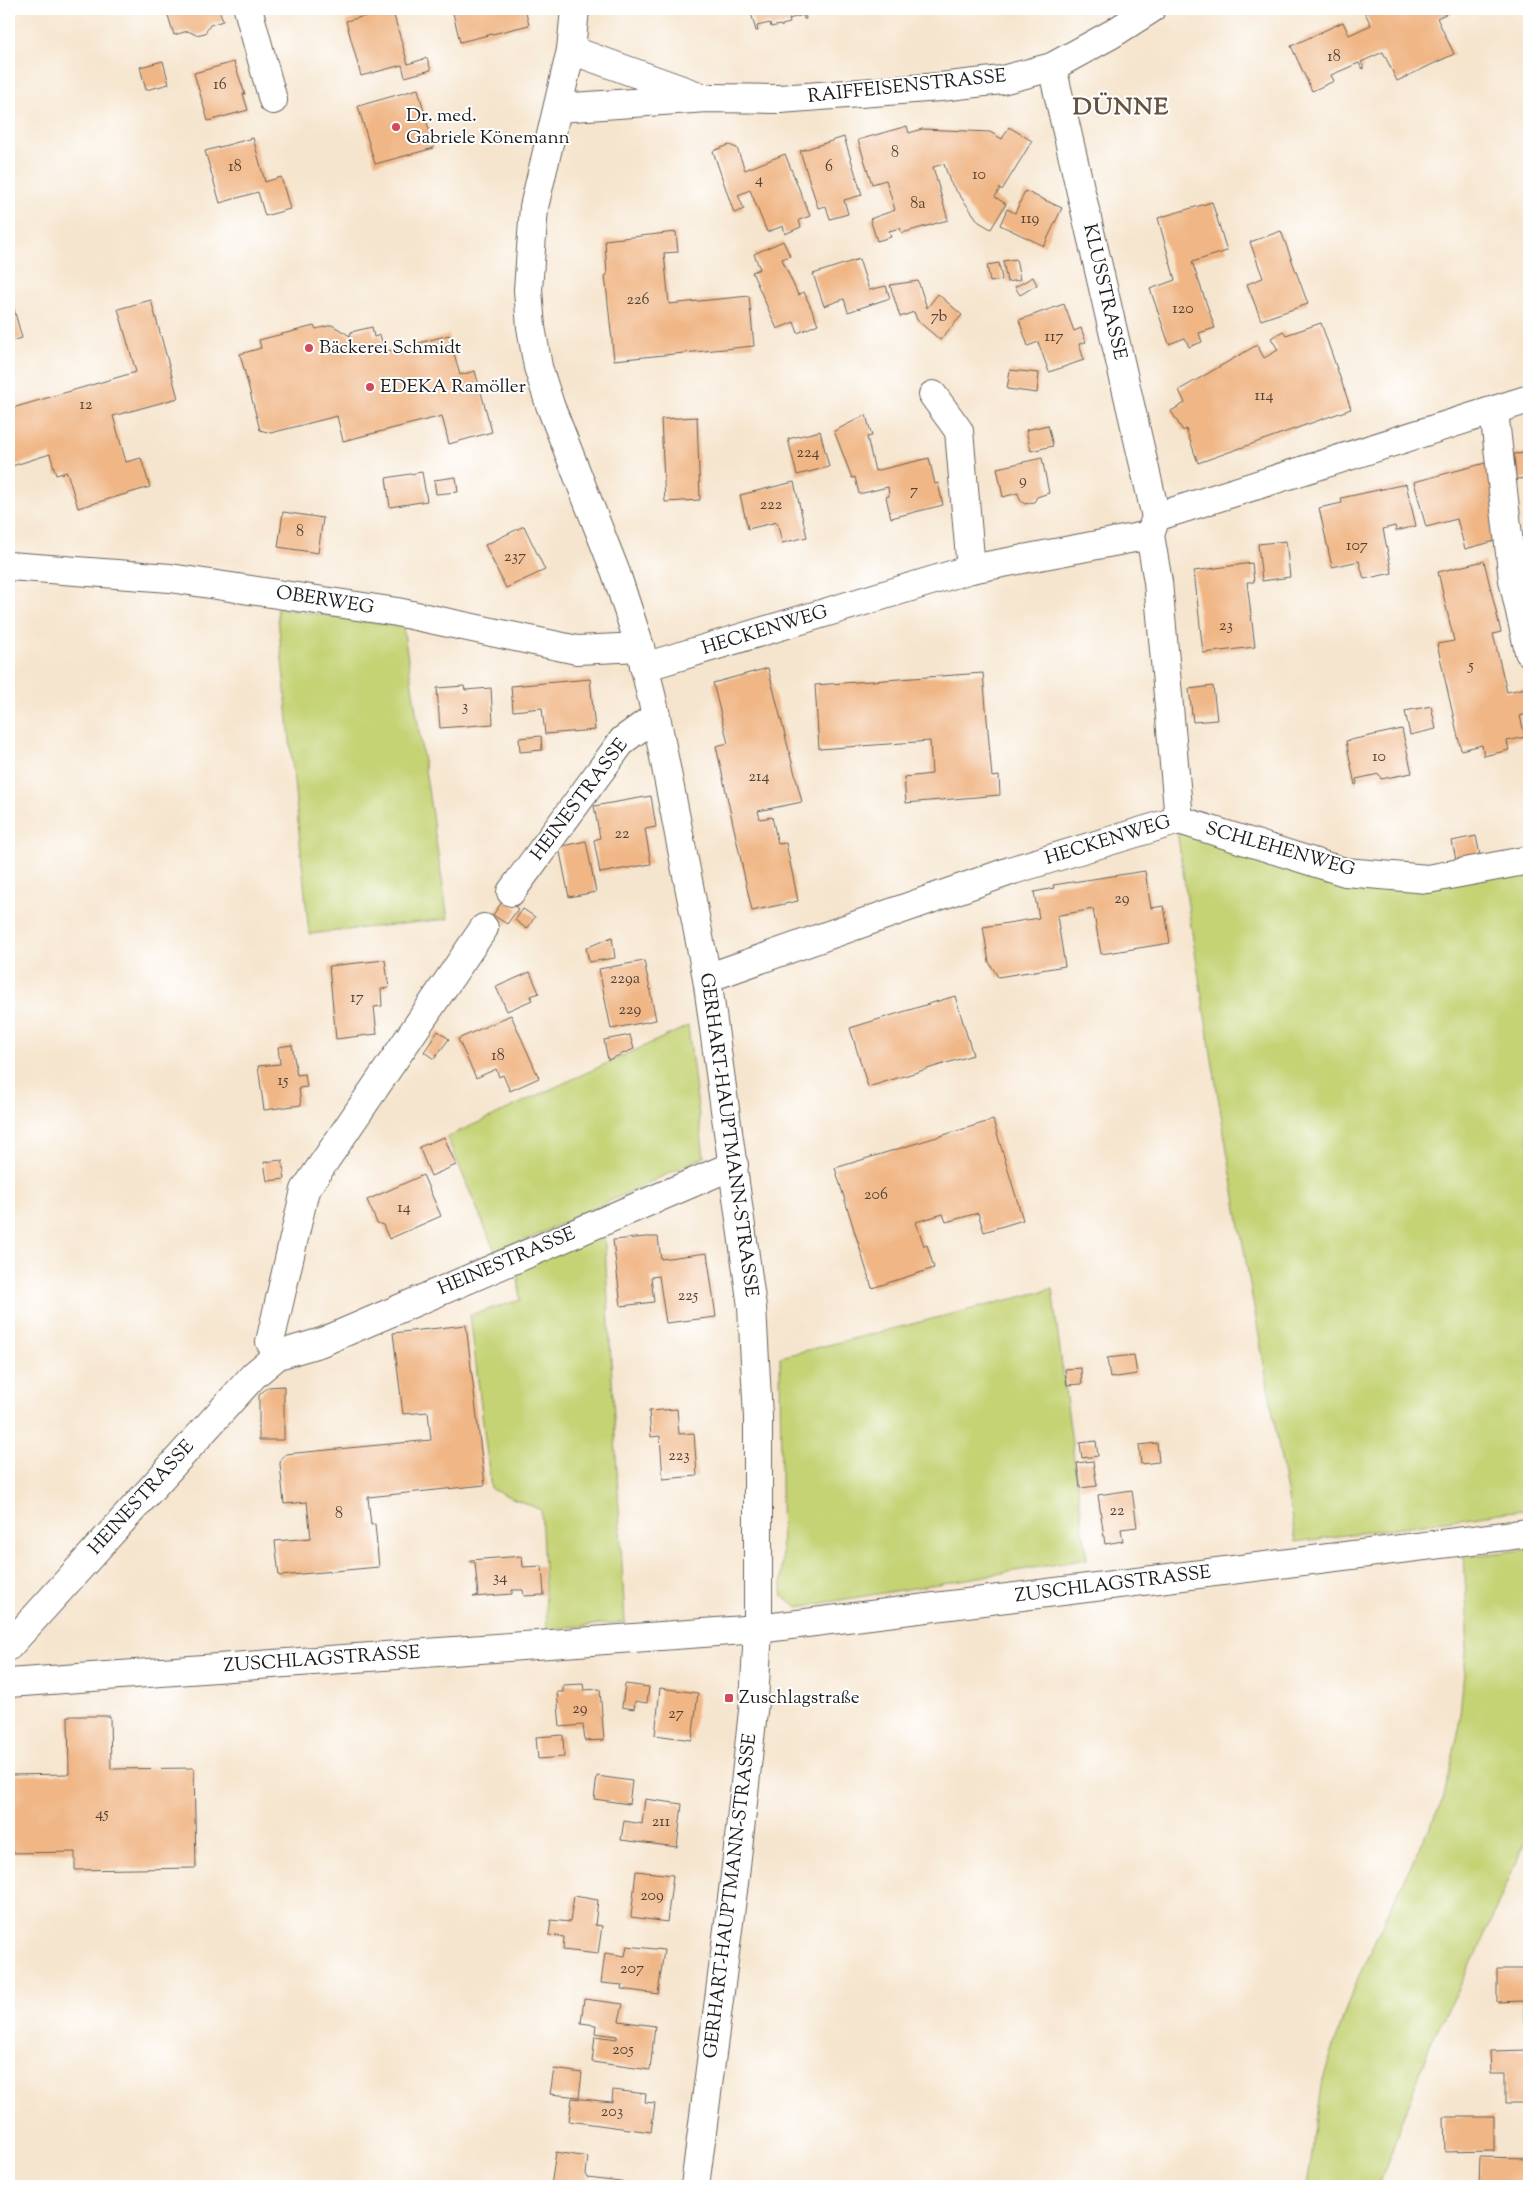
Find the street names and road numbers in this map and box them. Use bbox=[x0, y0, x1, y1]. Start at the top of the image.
street label: RAIFFEISENSTRASSE bbox=[806, 63, 1008, 111]
street label: KLUSSTRASSE bbox=[1075, 221, 1133, 363]
street label: OBERWEG bbox=[274, 580, 376, 622]
street label: HECKENWEG bbox=[699, 599, 831, 663]
street label: HEINESTRASSE bbox=[525, 733, 635, 867]
street label: HECKENWEG bbox=[1042, 809, 1174, 873]
street label: SCHLEHENWEG bbox=[1202, 816, 1358, 884]
street label: GERHART-HAUPTMANN-STRASSE bbox=[692, 971, 764, 1299]
street label: HEINESTRASSE bbox=[434, 1221, 580, 1303]
street label: HEINESTRASSE bbox=[83, 1434, 202, 1562]
street label: ZUSCHLAGSTRASSE bbox=[1014, 1560, 1213, 1610]
street label: ZUSCHLAGSTRASSE bbox=[223, 1640, 422, 1680]
street label: GERHART-HAUPTMANN-STRASSE bbox=[698, 1731, 764, 2060]

